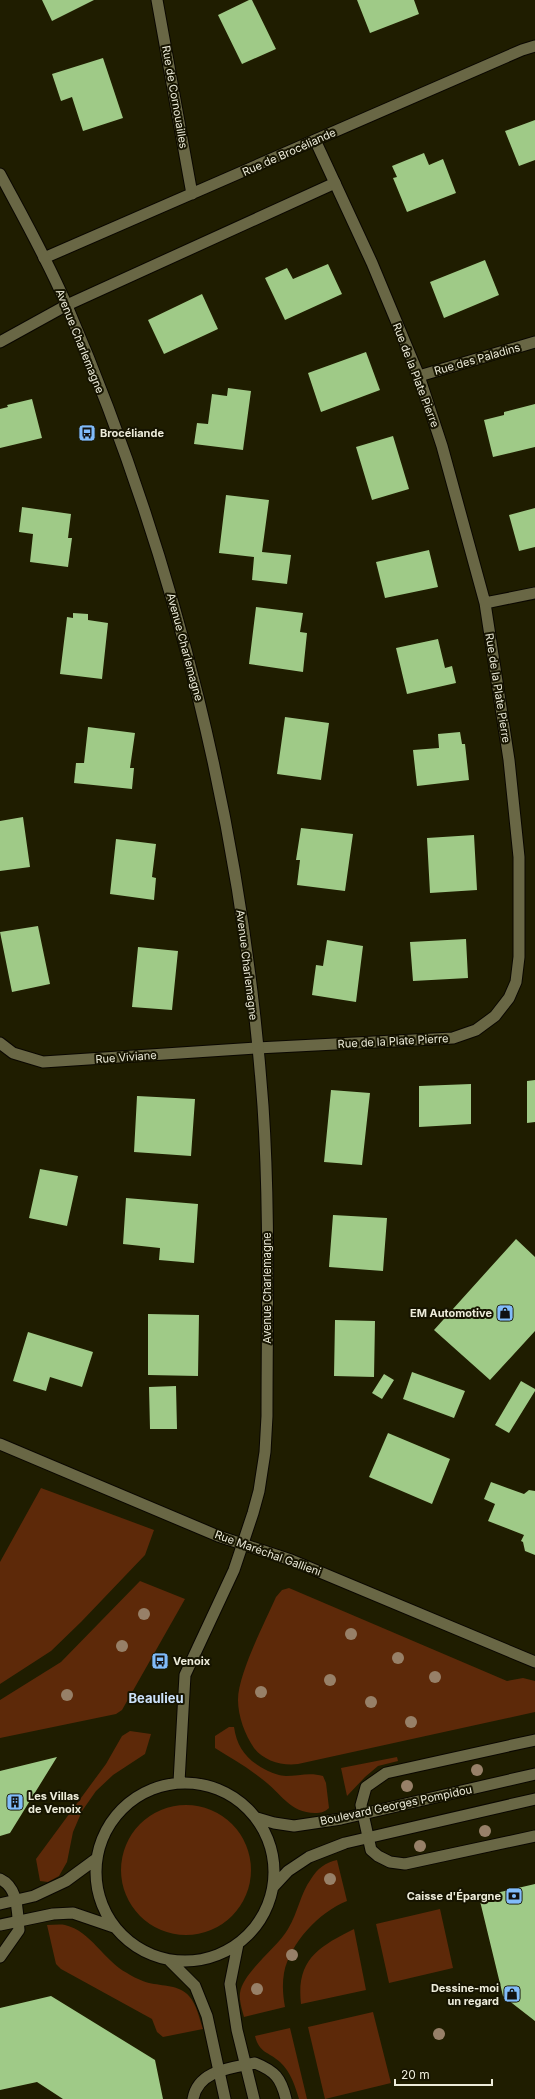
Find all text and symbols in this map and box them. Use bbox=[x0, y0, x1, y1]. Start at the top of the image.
street label: Rue de Cornouailles bbox=[159, 44, 191, 150]
street label: Rue de Brocéliande bbox=[240, 125, 338, 179]
street label: Avenue Charlemagne bbox=[53, 287, 107, 395]
street label: Rue de la Plate Pierre bbox=[390, 321, 442, 429]
street label: Rue des Paladins bbox=[432, 340, 522, 378]
bus stop icon: Brocéliande bbox=[77, 423, 97, 443]
place label: Brocéliande bbox=[100, 426, 164, 440]
street label: Avenue Charlemagne bbox=[164, 591, 206, 703]
street label: Rue de la Plate Pierre bbox=[482, 632, 514, 744]
street label: Avenue Charlemagne bbox=[233, 909, 261, 1021]
street label: Rue de la Plate Pierre bbox=[337, 1031, 449, 1051]
street label: Rue Viviane bbox=[95, 1048, 157, 1066]
street label: Avenue Charlemagne bbox=[260, 1232, 274, 1344]
shop icon: EM Automotive bbox=[495, 1303, 515, 1323]
place label: EM Automotive bbox=[410, 1306, 492, 1320]
street label: Rue Maréchal Gallieni bbox=[213, 1527, 323, 1579]
bus stop icon: Venoix bbox=[150, 1651, 170, 1671]
place label: Venoix bbox=[173, 1654, 211, 1668]
district label: Beaulieu bbox=[129, 1690, 184, 1706]
street label: Boulevard Georges Pompidou bbox=[319, 1782, 473, 1828]
place label: Les Villas de Venoix bbox=[28, 1789, 82, 1816]
building icon: Les Villas de Venoix bbox=[5, 1792, 25, 1812]
bank icon: Caisse d'Épargne bbox=[504, 1886, 524, 1906]
place label: Caisse d'Épargne bbox=[407, 1889, 501, 1903]
place label: Dessine-moi un regard bbox=[431, 1981, 499, 2008]
shop icon: Dessine-moi un regard bbox=[502, 1984, 522, 2004]
scale bar bbox=[395, 2061, 492, 2087]
text: 20 m bbox=[401, 2067, 430, 2082]

